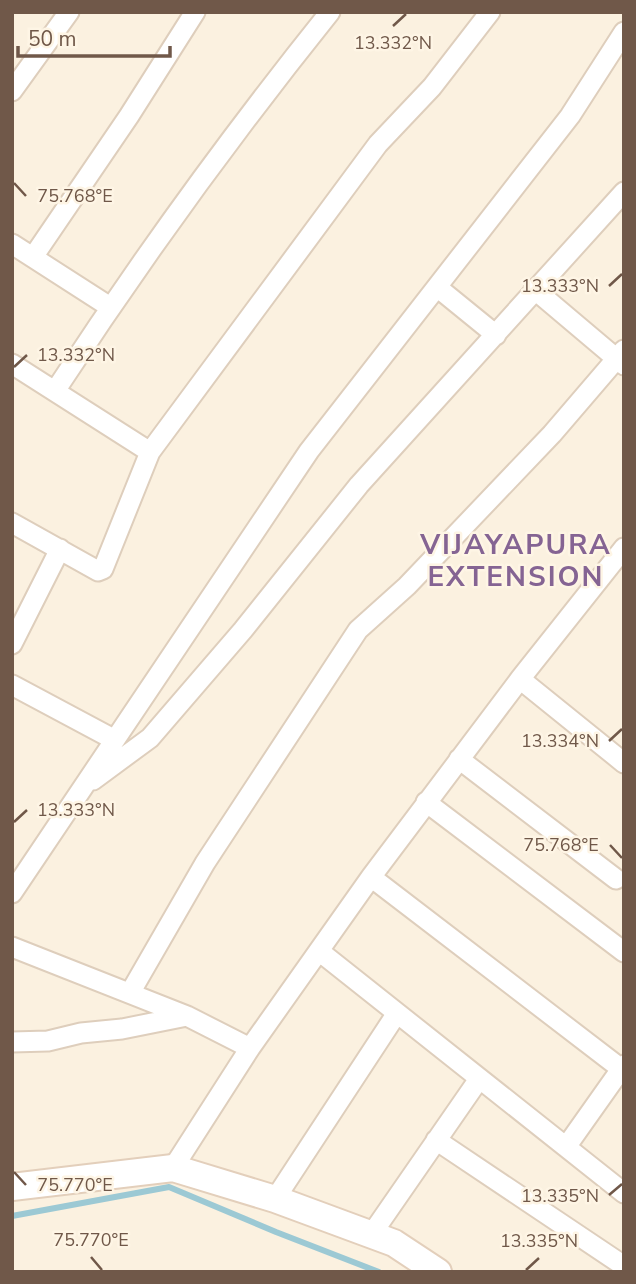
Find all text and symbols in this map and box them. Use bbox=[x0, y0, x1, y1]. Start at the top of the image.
scale bar bbox=[18, 14, 170, 58]
text: 50 m bbox=[28, 25, 77, 53]
text: 13.332°N bbox=[354, 31, 432, 55]
text: 75.768°E bbox=[37, 184, 113, 208]
text: 13.333°N bbox=[521, 274, 599, 298]
text: 13.332°N bbox=[37, 343, 115, 367]
district label: VIJAYAPURA EXTENSION bbox=[419, 526, 612, 596]
text: 13.334°N bbox=[521, 729, 599, 753]
text: 13.333°N bbox=[37, 798, 115, 822]
text: 75.768°E bbox=[523, 833, 599, 857]
text: 75.770°E bbox=[37, 1173, 113, 1197]
text: 13.335°N bbox=[521, 1184, 599, 1208]
text: 75.770°E bbox=[53, 1228, 129, 1252]
text: 13.335°N bbox=[500, 1229, 578, 1253]

